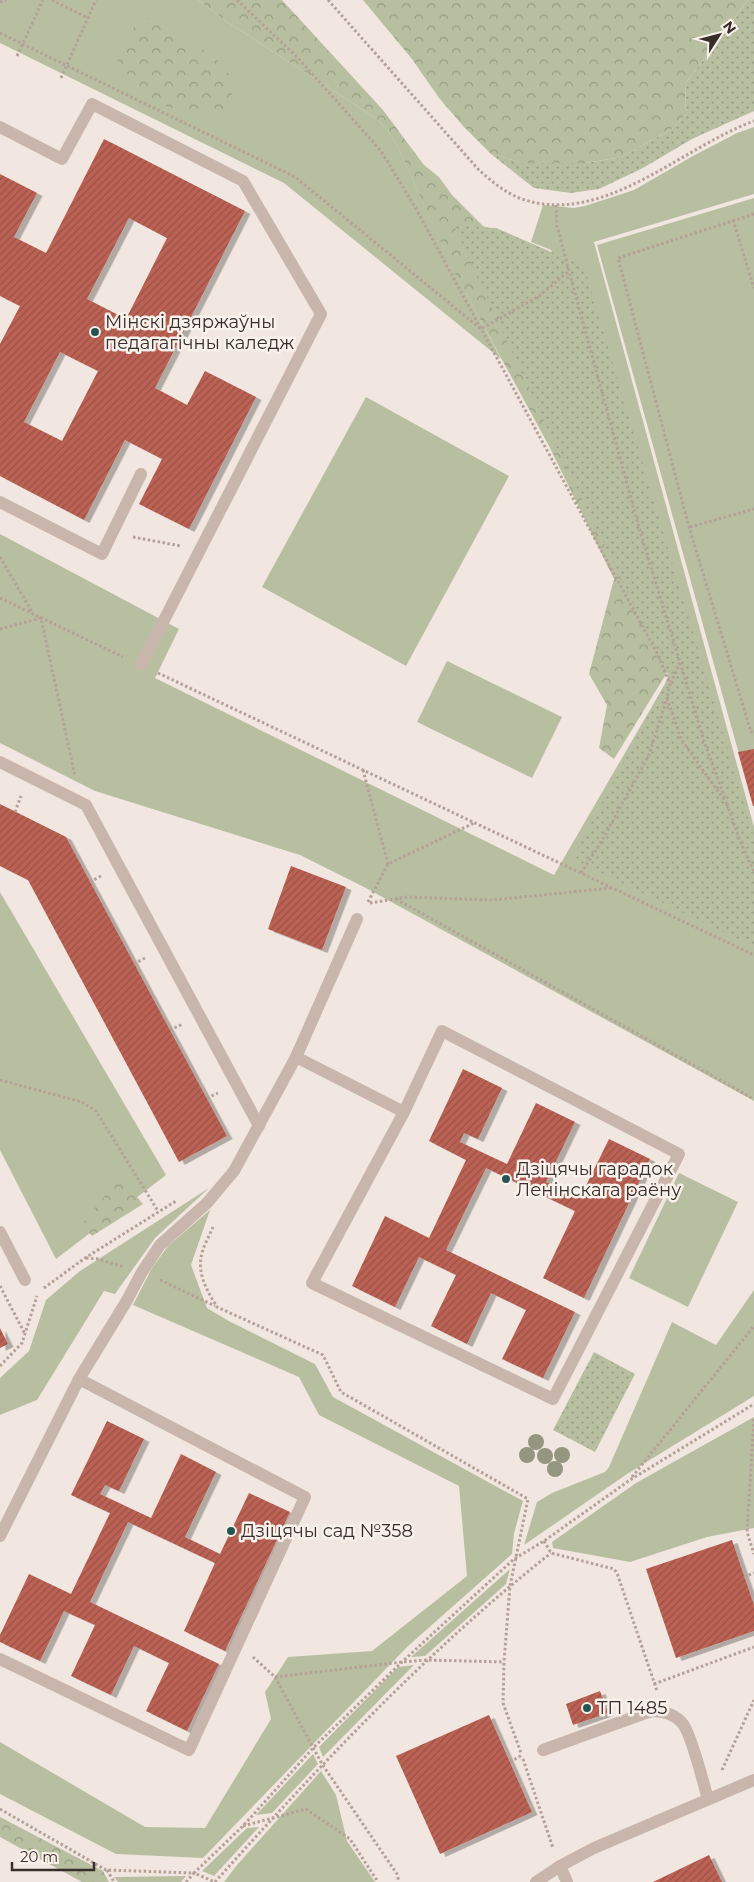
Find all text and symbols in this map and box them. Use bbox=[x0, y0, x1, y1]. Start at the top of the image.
north arrow bbox=[694, 10, 744, 60]
text: N bbox=[719, 17, 740, 37]
place label: Мінскі дзяржаўны педагагічны каледж bbox=[105, 311, 294, 354]
marker: Мінскі дзяржаўны педагагічны каледж bbox=[89, 326, 101, 338]
place label: Дзіцячы гарадок Ленінскага раёну bbox=[516, 1158, 681, 1201]
marker: Дзіцячы гарадок Ленінскага раёну bbox=[500, 1173, 512, 1185]
place label: Дзіцячы сад №358 bbox=[241, 1520, 413, 1542]
marker: Дзіцячы сад №358 bbox=[225, 1525, 237, 1537]
place label: ТП 1485 bbox=[597, 1697, 667, 1719]
marker: ТП 1485 bbox=[581, 1702, 593, 1714]
scale bar bbox=[12, 1840, 95, 1872]
text: 20 m bbox=[20, 1847, 58, 1866]

